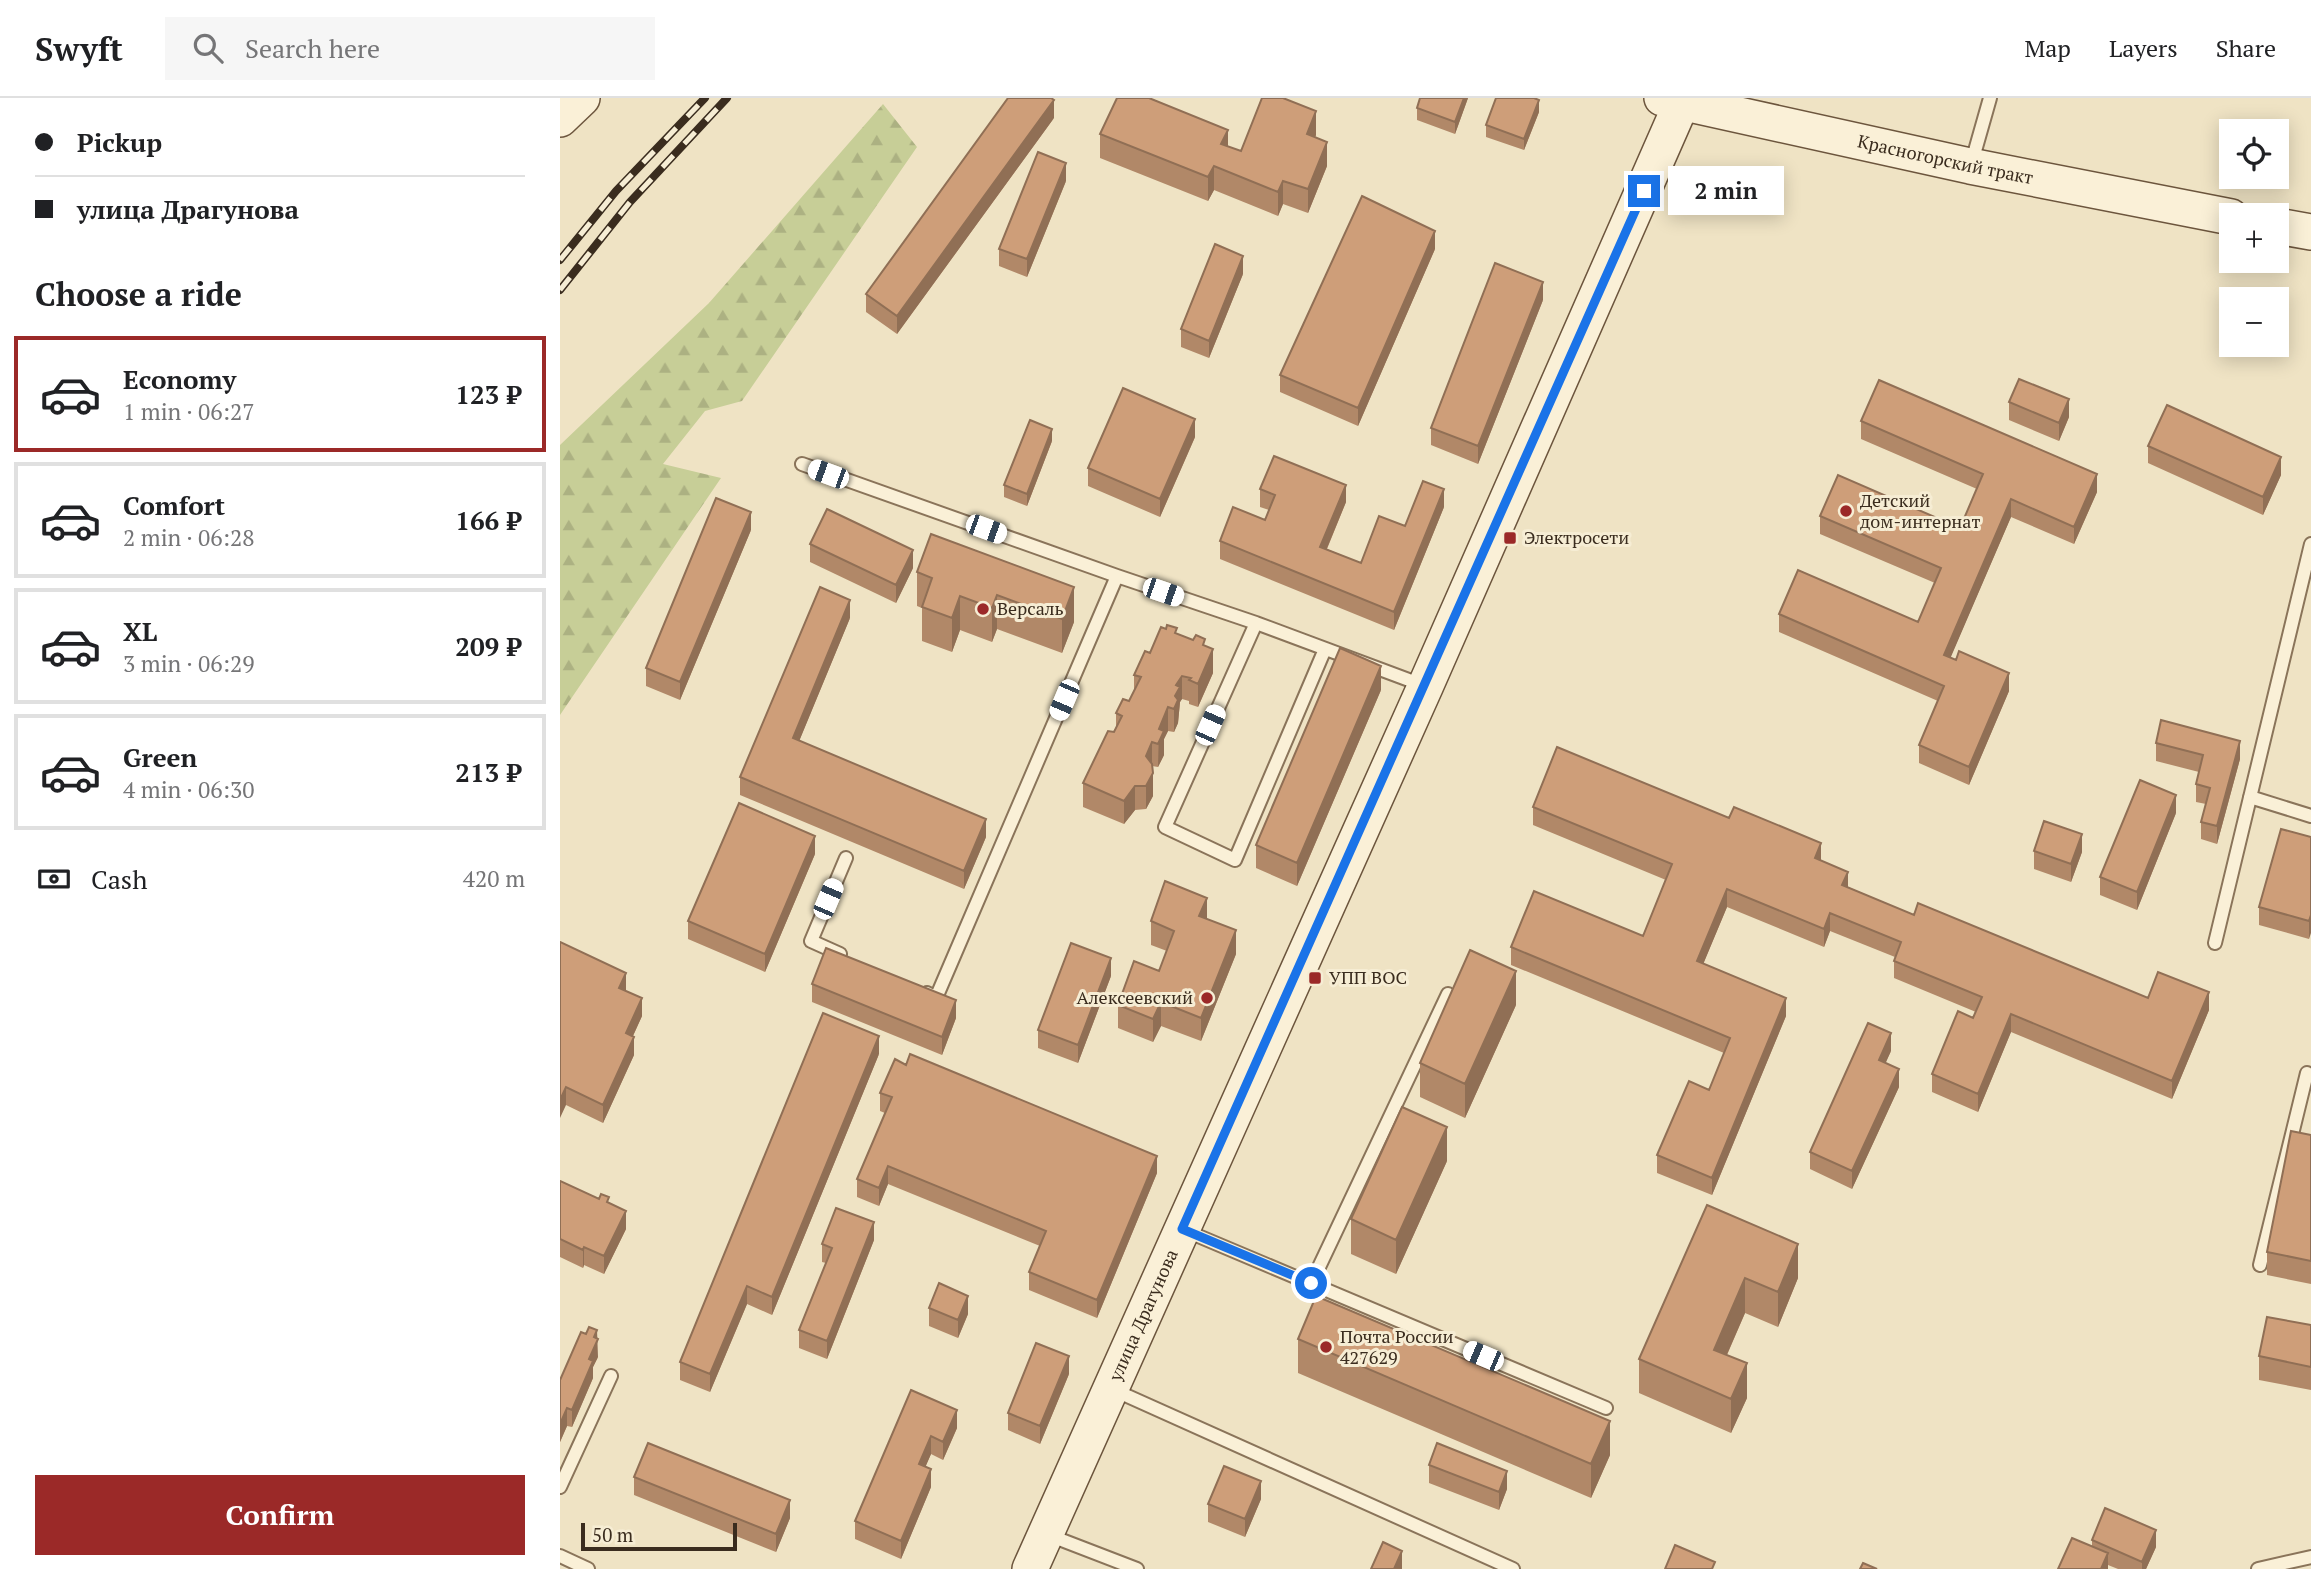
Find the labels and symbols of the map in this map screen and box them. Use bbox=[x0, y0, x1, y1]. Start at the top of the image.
street label: Красногорский тракт bbox=[1855, 129, 2035, 189]
callout: 2 min bbox=[1668, 166, 1784, 216]
route end bbox=[1628, 175, 1660, 207]
car bbox=[805, 457, 852, 491]
place label: Детский дом-интернат bbox=[1860, 488, 1980, 533]
marker: Детский дом-интернат bbox=[1838, 503, 1854, 519]
car bbox=[963, 512, 1010, 546]
place label: Электросети bbox=[1524, 525, 1629, 549]
marker: Электросети bbox=[1502, 530, 1518, 546]
car bbox=[1140, 575, 1187, 609]
place label: Версаль bbox=[997, 596, 1064, 620]
marker: Версаль bbox=[975, 601, 991, 617]
car bbox=[1047, 677, 1082, 723]
car bbox=[1192, 702, 1229, 748]
car bbox=[811, 876, 846, 922]
place label: УПП ВОС bbox=[1329, 965, 1407, 989]
marker: УПП ВОС bbox=[1307, 970, 1323, 986]
place label: Алексеевский bbox=[1077, 985, 1193, 1009]
marker: Алексеевский bbox=[1199, 990, 1215, 1006]
street label: улица Драгунова bbox=[1102, 1245, 1183, 1386]
route start bbox=[1295, 1267, 1327, 1299]
place label: Почта России 427629 bbox=[1340, 1324, 1454, 1369]
car bbox=[1460, 1338, 1507, 1374]
marker: Почта России 427629 bbox=[1318, 1339, 1334, 1355]
scale bar bbox=[581, 1520, 737, 1552]

